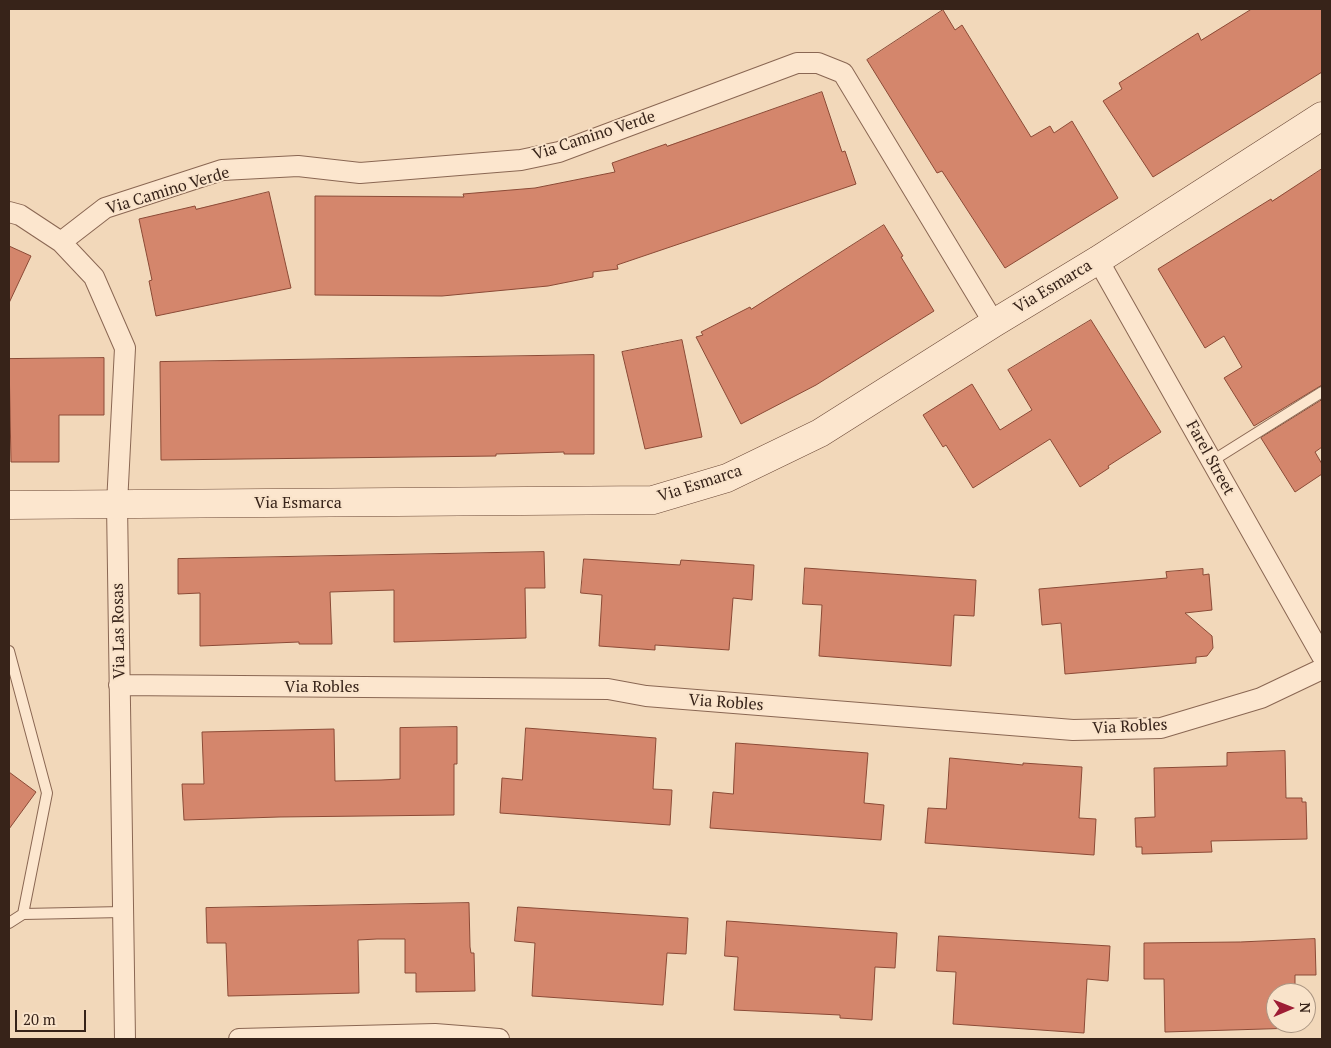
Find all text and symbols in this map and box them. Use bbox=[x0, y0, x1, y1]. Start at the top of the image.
street label: Via Camino Verde bbox=[530, 107, 658, 165]
street label: Via Camino Verde bbox=[104, 163, 232, 219]
street label: Via Esmarca bbox=[1011, 256, 1095, 318]
street label: Farel Street bbox=[1182, 417, 1238, 499]
street label: Via Esmarca bbox=[655, 461, 745, 507]
street label: Via Esmarca bbox=[254, 493, 342, 513]
street label: Via Las Rosas bbox=[109, 583, 129, 679]
street label: Via Robles bbox=[285, 677, 359, 697]
street label: Via Robles bbox=[688, 691, 764, 715]
street label: Via Robles bbox=[1092, 715, 1168, 739]
north arrow bbox=[1266, 983, 1316, 1033]
scale bar bbox=[18, 1000, 89, 1032]
text: N bbox=[1296, 1002, 1315, 1013]
text: 20 m bbox=[23, 1009, 56, 1029]

